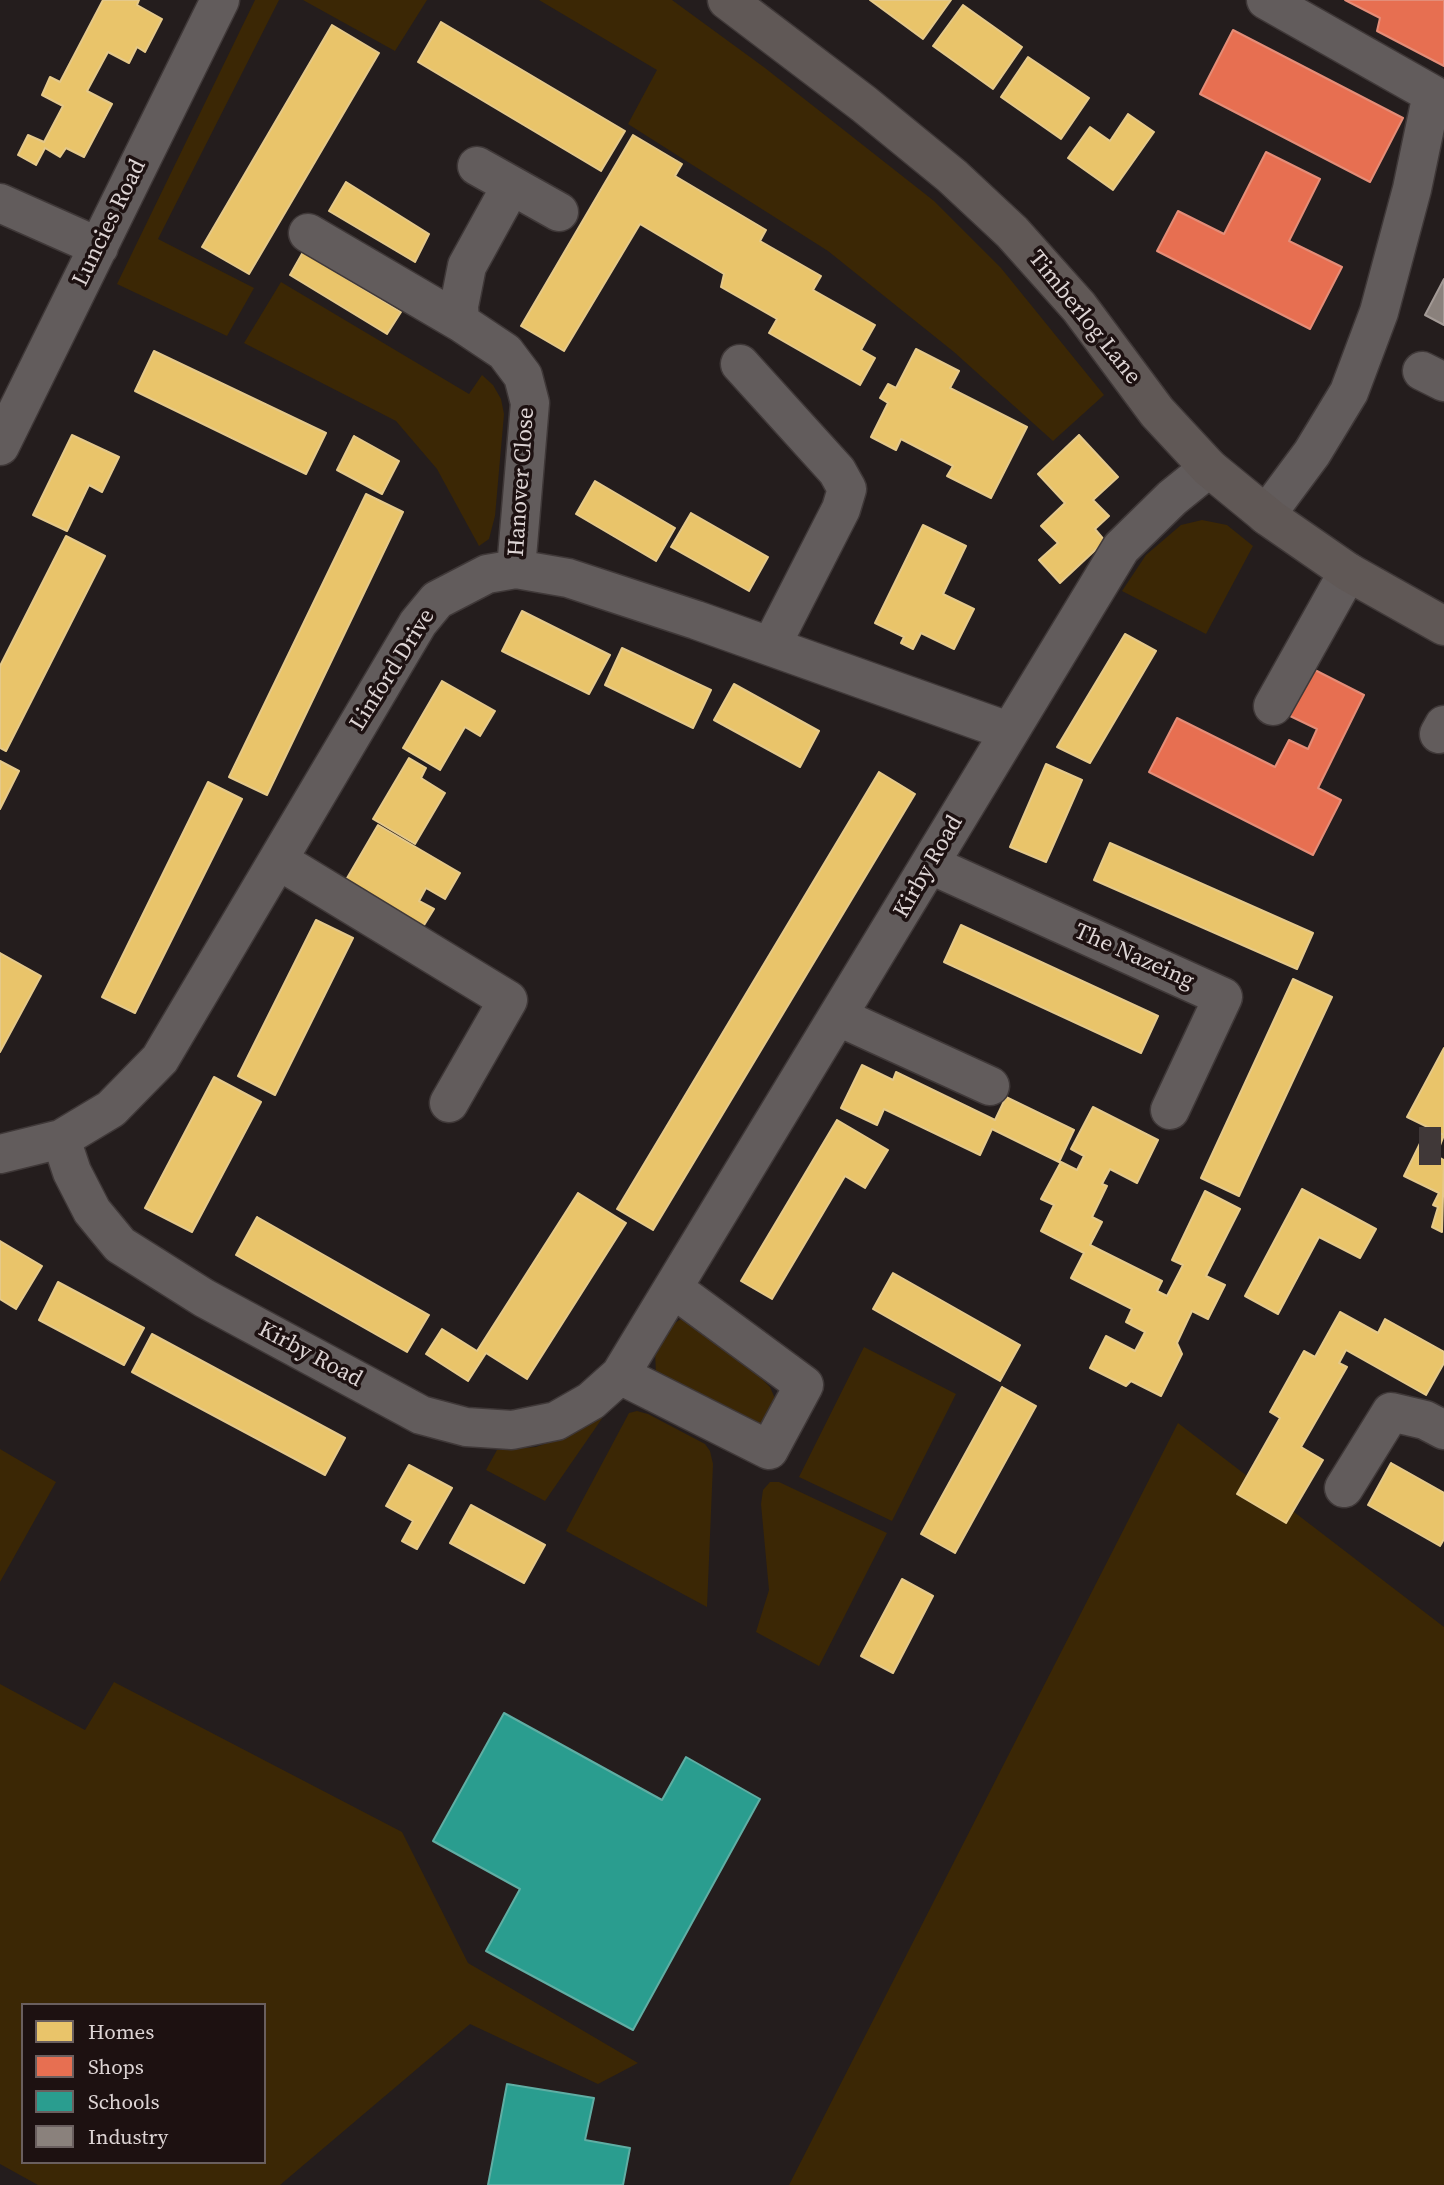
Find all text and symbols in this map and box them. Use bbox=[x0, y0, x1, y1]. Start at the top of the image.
street label: Luncies Road bbox=[67, 155, 153, 291]
street label: Timberlog Lane bbox=[1022, 246, 1146, 390]
street label: Hanover Close bbox=[503, 406, 541, 558]
street label: Linford Drive bbox=[345, 604, 441, 736]
street label: Kirby Road bbox=[889, 811, 969, 923]
street label: The Nazeing bbox=[1070, 918, 1198, 996]
street label: Kirby Road bbox=[253, 1316, 367, 1394]
legend bbox=[21, 2003, 266, 2164]
text: Homes bbox=[88, 2017, 154, 2046]
text: Shops bbox=[88, 2052, 144, 2081]
text: Schools bbox=[88, 2087, 160, 2116]
text: Industry bbox=[88, 2122, 168, 2151]

